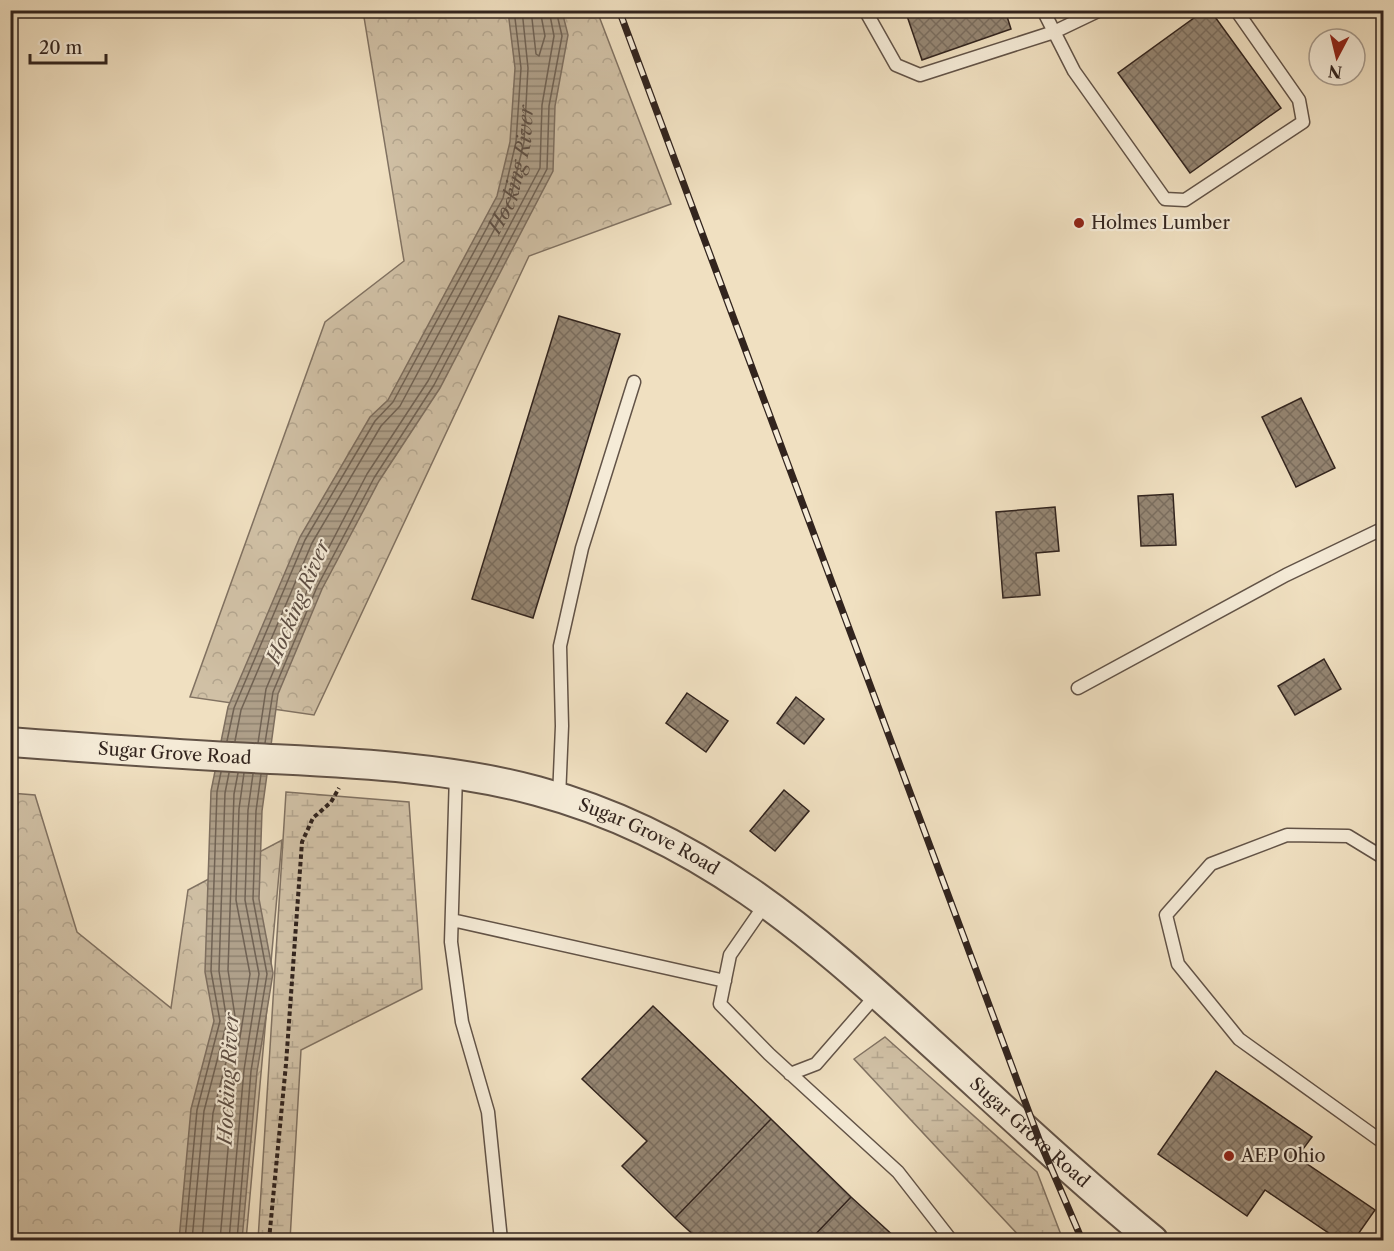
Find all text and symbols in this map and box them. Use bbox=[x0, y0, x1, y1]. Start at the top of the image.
scale bar bbox=[30, 27, 106, 65]
north arrow bbox=[1307, 27, 1367, 87]
text: 20 m bbox=[39, 37, 83, 59]
text: N bbox=[1327, 61, 1343, 83]
water label: Hocking River bbox=[481, 103, 538, 239]
place label: Holmes Lumber bbox=[1091, 212, 1230, 234]
marker: Holmes Lumber bbox=[1072, 216, 1086, 230]
water label: Hocking River bbox=[260, 535, 336, 670]
street label: Sugar Grove Road bbox=[97, 737, 252, 769]
street label: Sugar Grove Road bbox=[576, 793, 723, 880]
water label: Hocking River bbox=[212, 1011, 244, 1148]
street label: Sugar Grove Road bbox=[965, 1073, 1094, 1192]
place label: AEP Ohio bbox=[1240, 1145, 1326, 1167]
marker: AEP Ohio bbox=[1222, 1149, 1236, 1163]

